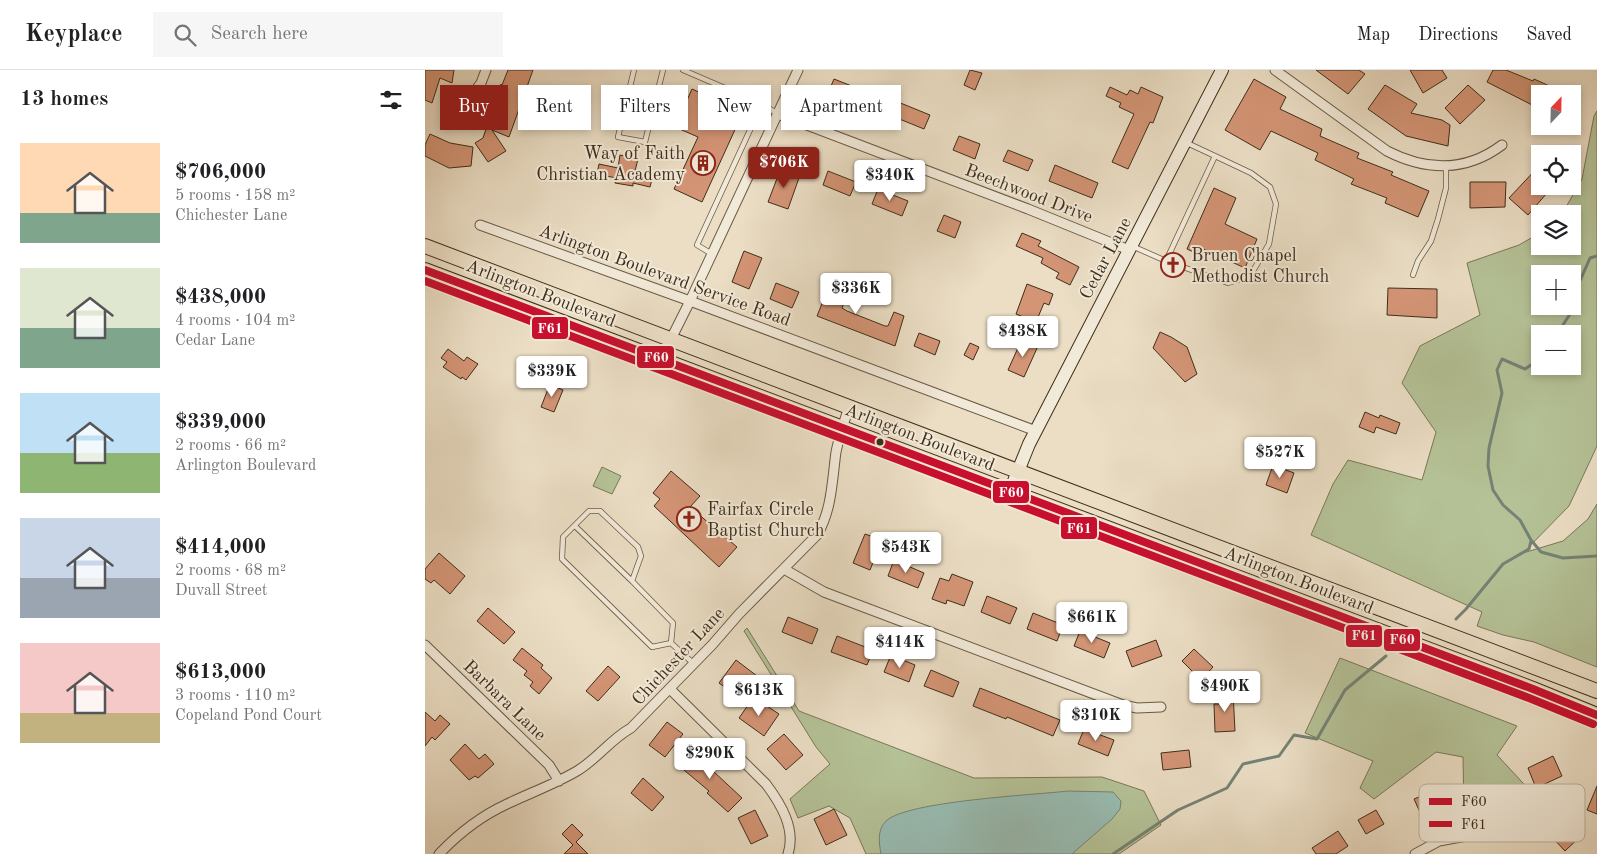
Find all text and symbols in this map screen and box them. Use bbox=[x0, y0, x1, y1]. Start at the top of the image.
search box bbox=[153, 12, 503, 57]
icon: search bbox=[171, 21, 199, 49]
text: Keyplace bbox=[25, 23, 123, 47]
text: Search here bbox=[211, 25, 308, 44]
text: Map bbox=[1357, 26, 1390, 44]
text: Directions bbox=[1418, 26, 1498, 44]
text: Saved bbox=[1526, 26, 1572, 44]
chip: Buy bbox=[440, 85, 508, 130]
chip: Rent bbox=[518, 85, 591, 130]
chip: Filters bbox=[601, 85, 688, 130]
chip: New bbox=[698, 85, 771, 130]
chip: Apartment bbox=[781, 85, 901, 130]
north arrow bbox=[1531, 85, 1581, 135]
map controls bbox=[1531, 85, 1581, 375]
icon: filters bbox=[377, 86, 405, 114]
text: 13 homes bbox=[20, 89, 108, 110]
place label: Way of Faith Christian Academy bbox=[536, 145, 685, 184]
button: locate bbox=[1531, 145, 1581, 195]
pin: $706K bbox=[749, 146, 819, 189]
building icon: Way of Faith Christian Academy bbox=[690, 150, 716, 176]
text: $706K bbox=[759, 155, 809, 171]
pin: $340K bbox=[855, 160, 925, 202]
street label: Beechwood Drive bbox=[962, 161, 1095, 227]
text: $706,000 bbox=[175, 162, 266, 183]
icon: home bbox=[60, 163, 120, 223]
text: $340K bbox=[865, 168, 915, 184]
text: 5 rooms · 158 m² bbox=[175, 188, 295, 204]
button: layers bbox=[1531, 205, 1581, 255]
text: Chichester Lane bbox=[175, 208, 287, 224]
street label: Cedar Lane bbox=[1077, 215, 1135, 302]
street label: Arlington Boulevard Service Road bbox=[536, 219, 794, 331]
place label: Bruen Chapel Methodist Church bbox=[1191, 247, 1329, 286]
church icon: Bruen Chapel Methodist Church bbox=[1160, 252, 1186, 278]
street label: Arlington Boulevard bbox=[463, 254, 619, 332]
button: + bbox=[1531, 265, 1581, 315]
pin: $336K bbox=[821, 272, 891, 315]
text: $336K bbox=[831, 281, 881, 297]
text: $438,000 bbox=[175, 287, 266, 308]
icon: home bbox=[60, 288, 120, 348]
text: 4 rooms · 104 m² bbox=[175, 313, 295, 329]
line badge: F61 bbox=[531, 316, 569, 340]
pin: $438K bbox=[988, 316, 1058, 358]
text: F61 bbox=[537, 322, 563, 336]
text: $438K bbox=[998, 324, 1048, 340]
button: − bbox=[1531, 325, 1581, 375]
text: Cedar Lane bbox=[175, 333, 255, 349]
line badge: F60 bbox=[636, 345, 675, 369]
text: F60 bbox=[643, 351, 669, 365]
pin: $339K bbox=[517, 356, 587, 398]
text: $339K bbox=[527, 364, 577, 380]
street label: Arlington Boulevard bbox=[842, 401, 997, 475]
text: $339,000 bbox=[175, 412, 266, 433]
icon: home bbox=[60, 413, 120, 473]
pin: $527K bbox=[1245, 436, 1315, 479]
unlabelled marker bbox=[875, 437, 885, 447]
text: 2 rooms · 66 m² bbox=[175, 438, 286, 454]
text: $527K bbox=[1255, 445, 1305, 461]
text: Arlington Boulevard bbox=[175, 458, 316, 474]
line badge: F60 bbox=[992, 480, 1030, 504]
text: F60 bbox=[998, 486, 1024, 500]
place label: Fairfax Circle Baptist Church bbox=[707, 501, 825, 540]
church icon: Fairfax Circle Baptist Church bbox=[676, 506, 702, 532]
line badge: F61 bbox=[1060, 516, 1098, 540]
text: F61 bbox=[1066, 522, 1092, 536]
pin: $543K bbox=[871, 532, 941, 574]
text: $414,000 bbox=[175, 537, 266, 558]
icon: home bbox=[60, 538, 120, 598]
text: $543K bbox=[881, 540, 931, 556]
street label: Arlington Boulevard bbox=[1221, 544, 1376, 618]
text: 2 rooms · 68 m² bbox=[175, 563, 286, 579]
text: Duvall Street bbox=[175, 583, 267, 599]
pin: $661K bbox=[1057, 602, 1127, 644]
street label: Chichester Lane bbox=[629, 604, 728, 709]
text: $661K bbox=[1067, 610, 1117, 626]
line badge: F61 bbox=[1345, 624, 1383, 648]
pin: $414K bbox=[865, 626, 935, 669]
line badge: F60 bbox=[1383, 628, 1421, 652]
text: F61 bbox=[1351, 629, 1377, 643]
text: F60 bbox=[1389, 633, 1415, 647]
text: $414K bbox=[875, 635, 925, 651]
street label: Barbara Lane bbox=[460, 657, 549, 744]
text: $613,000 bbox=[175, 662, 266, 683]
icon: home bbox=[60, 663, 120, 723]
pin: $490K bbox=[1190, 670, 1260, 713]
pin: $613K bbox=[724, 674, 794, 717]
text: $490K bbox=[1200, 679, 1250, 695]
text: $613K bbox=[734, 683, 784, 699]
text: 3 rooms · 110 m² bbox=[175, 688, 295, 704]
pin: $310K bbox=[1061, 700, 1131, 742]
text: Copeland Pond Court bbox=[175, 708, 322, 724]
text: $310K bbox=[1071, 708, 1121, 724]
pin: $290K bbox=[675, 738, 745, 780]
text: $290K bbox=[685, 746, 735, 762]
legend bbox=[1419, 784, 1585, 842]
text: F60 bbox=[1461, 795, 1487, 809]
text: F61 bbox=[1461, 818, 1487, 832]

